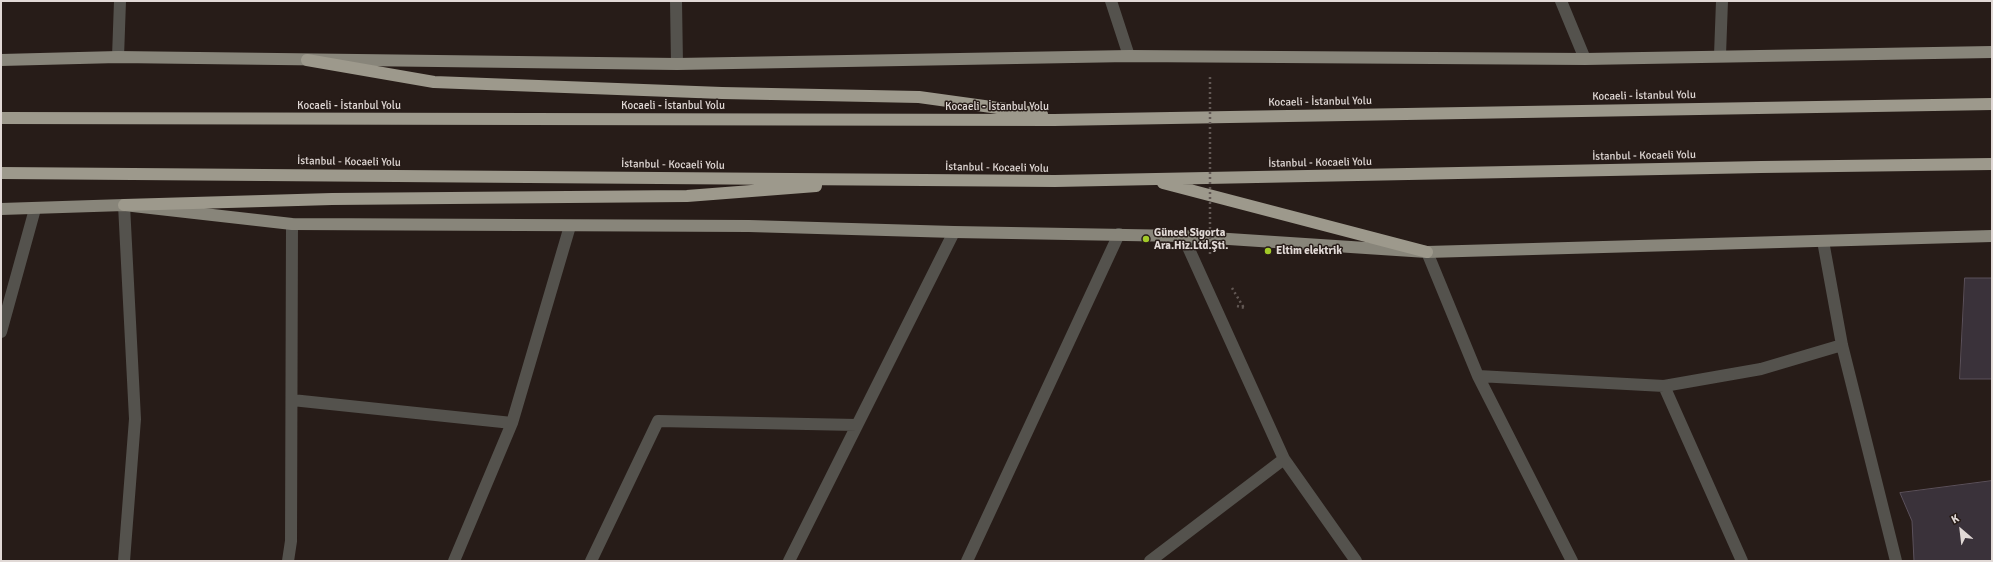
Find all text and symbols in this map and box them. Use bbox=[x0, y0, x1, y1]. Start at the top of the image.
street label: Kocaeli - İstanbul Yolu bbox=[1592, 88, 1696, 104]
street label: Kocaeli - İstanbul Yolu bbox=[1268, 94, 1372, 110]
street label: Kocaeli - İstanbul Yolu bbox=[297, 99, 401, 113]
street label: Kocaeli - İstanbul Yolu bbox=[621, 99, 725, 113]
street label: Kocaeli - İstanbul Yolu bbox=[945, 100, 1049, 114]
street label: İstanbul - Kocaeli Yolu bbox=[1592, 148, 1696, 164]
street label: İstanbul - Kocaeli Yolu bbox=[297, 154, 401, 170]
street label: İstanbul - Kocaeli Yolu bbox=[1268, 155, 1372, 171]
street label: İstanbul - Kocaeli Yolu bbox=[621, 157, 725, 173]
street label: İstanbul - Kocaeli Yolu bbox=[945, 160, 1049, 176]
place label: Güncel Sigorta Ara.Hiz.Ltd.Şti. bbox=[1154, 226, 1228, 252]
marker: Güncel Sigorta Ara.Hiz.Ltd.Şti. bbox=[1141, 234, 1151, 244]
place label: Eltim elektrik bbox=[1276, 244, 1342, 258]
marker: Eltim elektrik bbox=[1263, 246, 1273, 256]
north arrow bbox=[1941, 510, 1981, 550]
text: K bbox=[1949, 512, 1961, 526]

